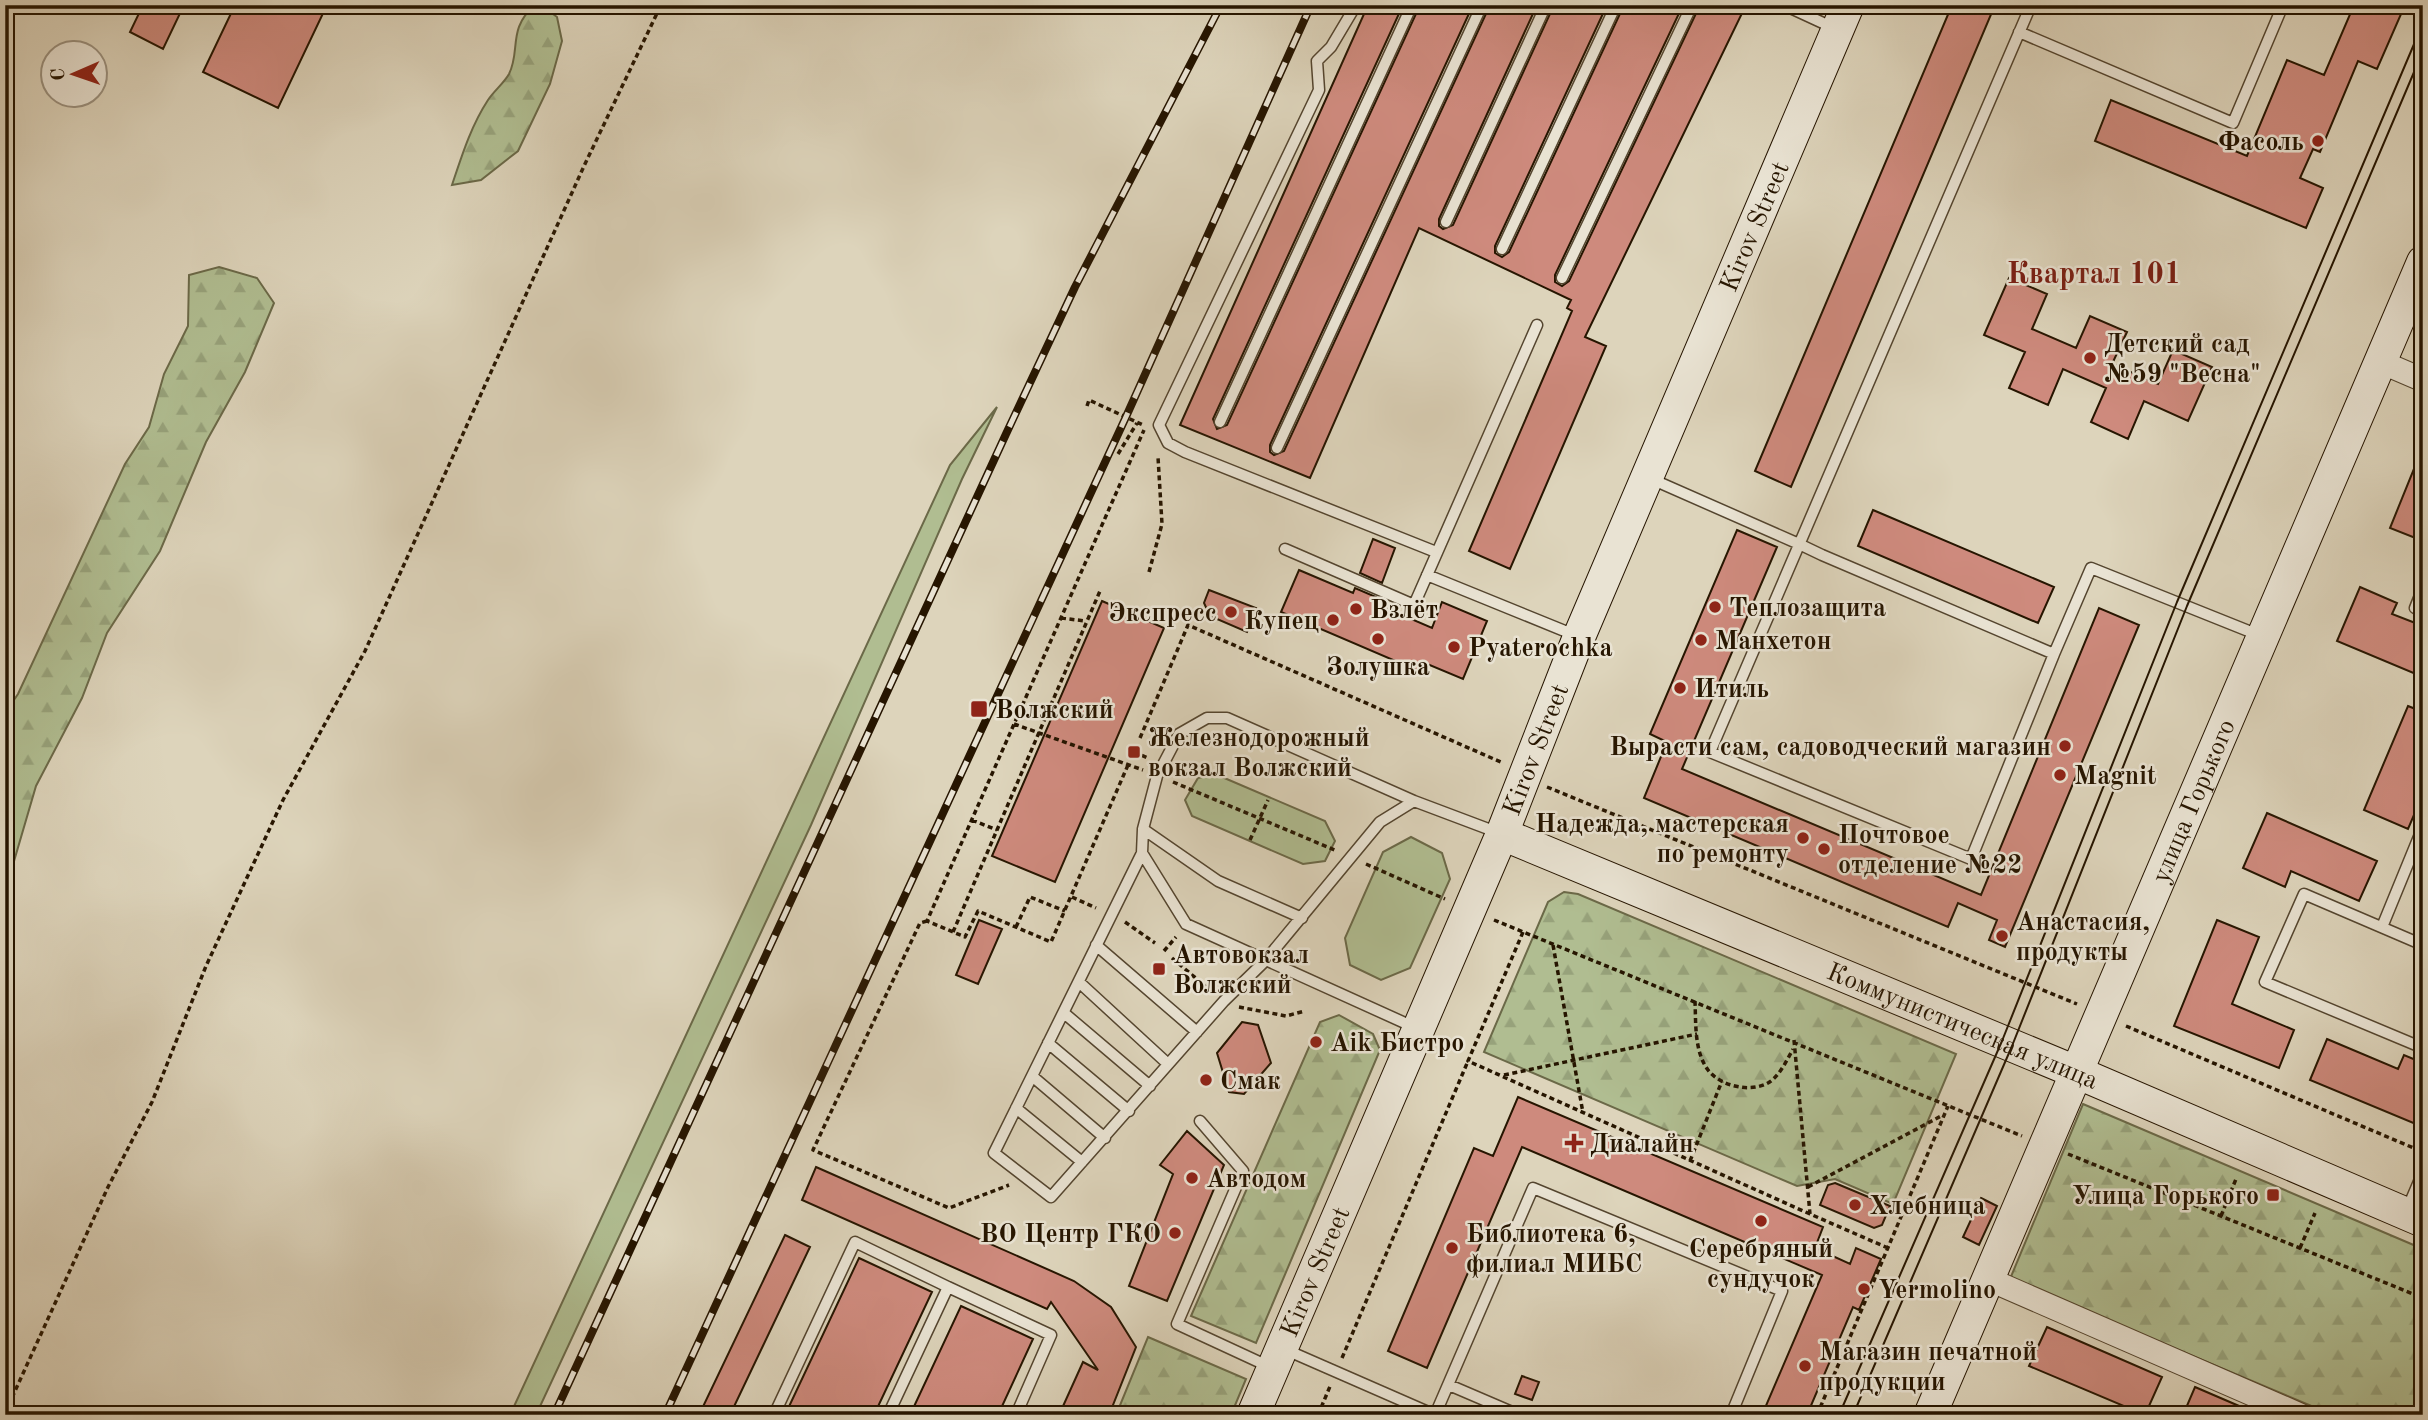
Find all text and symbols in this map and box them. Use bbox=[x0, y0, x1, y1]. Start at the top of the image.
north arrow bbox=[38, 38, 108, 108]
text: С bbox=[50, 68, 69, 81]
place label: Фасоль bbox=[2218, 130, 2304, 156]
marker: Фасоль bbox=[2310, 133, 2326, 149]
street label: Kirov Street bbox=[1716, 158, 1795, 296]
district label: Квартал 101 bbox=[2007, 260, 2181, 290]
place label: Детский сад №59 "Весна" bbox=[2104, 332, 2261, 388]
marker: Детский сад №59 "Весна" bbox=[2082, 350, 2098, 366]
place label: Теплозащита bbox=[1729, 596, 1886, 622]
place label: Взлёт bbox=[1370, 598, 1438, 624]
marker: Теплозащита bbox=[1707, 599, 1723, 615]
place label: Экспресс bbox=[1108, 601, 1217, 627]
marker: Взлёт bbox=[1348, 601, 1364, 617]
marker: Экспресс bbox=[1223, 604, 1239, 620]
place label: Купец bbox=[1244, 609, 1319, 635]
marker: Купец bbox=[1325, 612, 1341, 628]
place label: Манхетон bbox=[1715, 629, 1831, 655]
marker: Золушка bbox=[1370, 631, 1386, 647]
marker: Манхетон bbox=[1693, 632, 1709, 648]
place label: Pyaterochka bbox=[1468, 636, 1613, 662]
marker: Pyaterochka bbox=[1446, 639, 1462, 655]
place label: Золушка bbox=[1326, 655, 1430, 681]
place label: Итиль bbox=[1694, 677, 1769, 703]
marker: Итиль bbox=[1672, 680, 1688, 696]
street label: Kirov Street bbox=[1500, 681, 1574, 820]
place label: Волжский bbox=[995, 698, 1114, 724]
marker: Волжский bbox=[969, 699, 989, 719]
street label: улица Горького bbox=[2148, 716, 2241, 887]
place label: Железнодорожный вокзал Волжский bbox=[1148, 726, 1370, 782]
place label: Вырасти сам, садоводческий магазин bbox=[1609, 735, 2051, 761]
marker: Вырасти сам, садоводческий магазин bbox=[2057, 738, 2073, 754]
marker: Железнодорожный вокзал Волжский bbox=[1126, 744, 1142, 760]
place label: Magnit bbox=[2074, 764, 2156, 790]
marker: Magnit bbox=[2052, 767, 2068, 783]
place label: Надежда, мастерская по ремонту bbox=[1535, 812, 1789, 868]
place label: Почтовое отделение №22 bbox=[1838, 823, 2022, 879]
marker: Надежда, мастерская по ремонту bbox=[1795, 830, 1811, 846]
marker: Почтовое отделение №22 bbox=[1816, 841, 1832, 857]
place label: Анастасия, продукты bbox=[2016, 910, 2150, 966]
marker: Анастасия, продукты bbox=[1994, 928, 2010, 944]
place label: Автовокзал Волжский bbox=[1173, 943, 1309, 999]
street label: Коммунистическая улица bbox=[1823, 959, 2102, 1095]
marker: Автовокзал Волжский bbox=[1151, 961, 1167, 977]
place label: Aik Бистро bbox=[1330, 1031, 1464, 1057]
marker: Aik Бистро bbox=[1308, 1034, 1324, 1050]
place label: Смак bbox=[1220, 1069, 1281, 1095]
marker: Смак bbox=[1198, 1072, 1214, 1088]
place label: Диалайн bbox=[1590, 1132, 1694, 1158]
marker: Диалайн bbox=[1564, 1133, 1584, 1153]
place label: Автодом bbox=[1206, 1167, 1306, 1193]
marker: Автодом bbox=[1184, 1170, 1200, 1186]
place label: Улица Горького bbox=[2072, 1184, 2259, 1210]
marker: Улица Горького bbox=[2265, 1187, 2281, 1203]
place label: Хлебница bbox=[1869, 1194, 1986, 1220]
marker: Хлебница bbox=[1847, 1197, 1863, 1213]
street label: Kirov Street bbox=[1277, 1203, 1356, 1341]
marker: Серебряный сундучок bbox=[1753, 1213, 1769, 1229]
place label: ВО Центр ГКО bbox=[980, 1222, 1161, 1248]
place label: Библиотека 6, филиал МИБС bbox=[1466, 1222, 1642, 1279]
marker: ВО Центр ГКО bbox=[1167, 1225, 1183, 1241]
place label: Серебряный сундучок bbox=[1689, 1237, 1833, 1293]
marker: Библиотека 6, филиал МИБС bbox=[1444, 1240, 1460, 1256]
place label: Yermolino bbox=[1878, 1278, 1996, 1304]
marker: Yermolino bbox=[1856, 1281, 1872, 1297]
place label: Магазин печатной продукции bbox=[1819, 1340, 2037, 1396]
marker: Магазин печатной продукции bbox=[1797, 1358, 1813, 1374]

